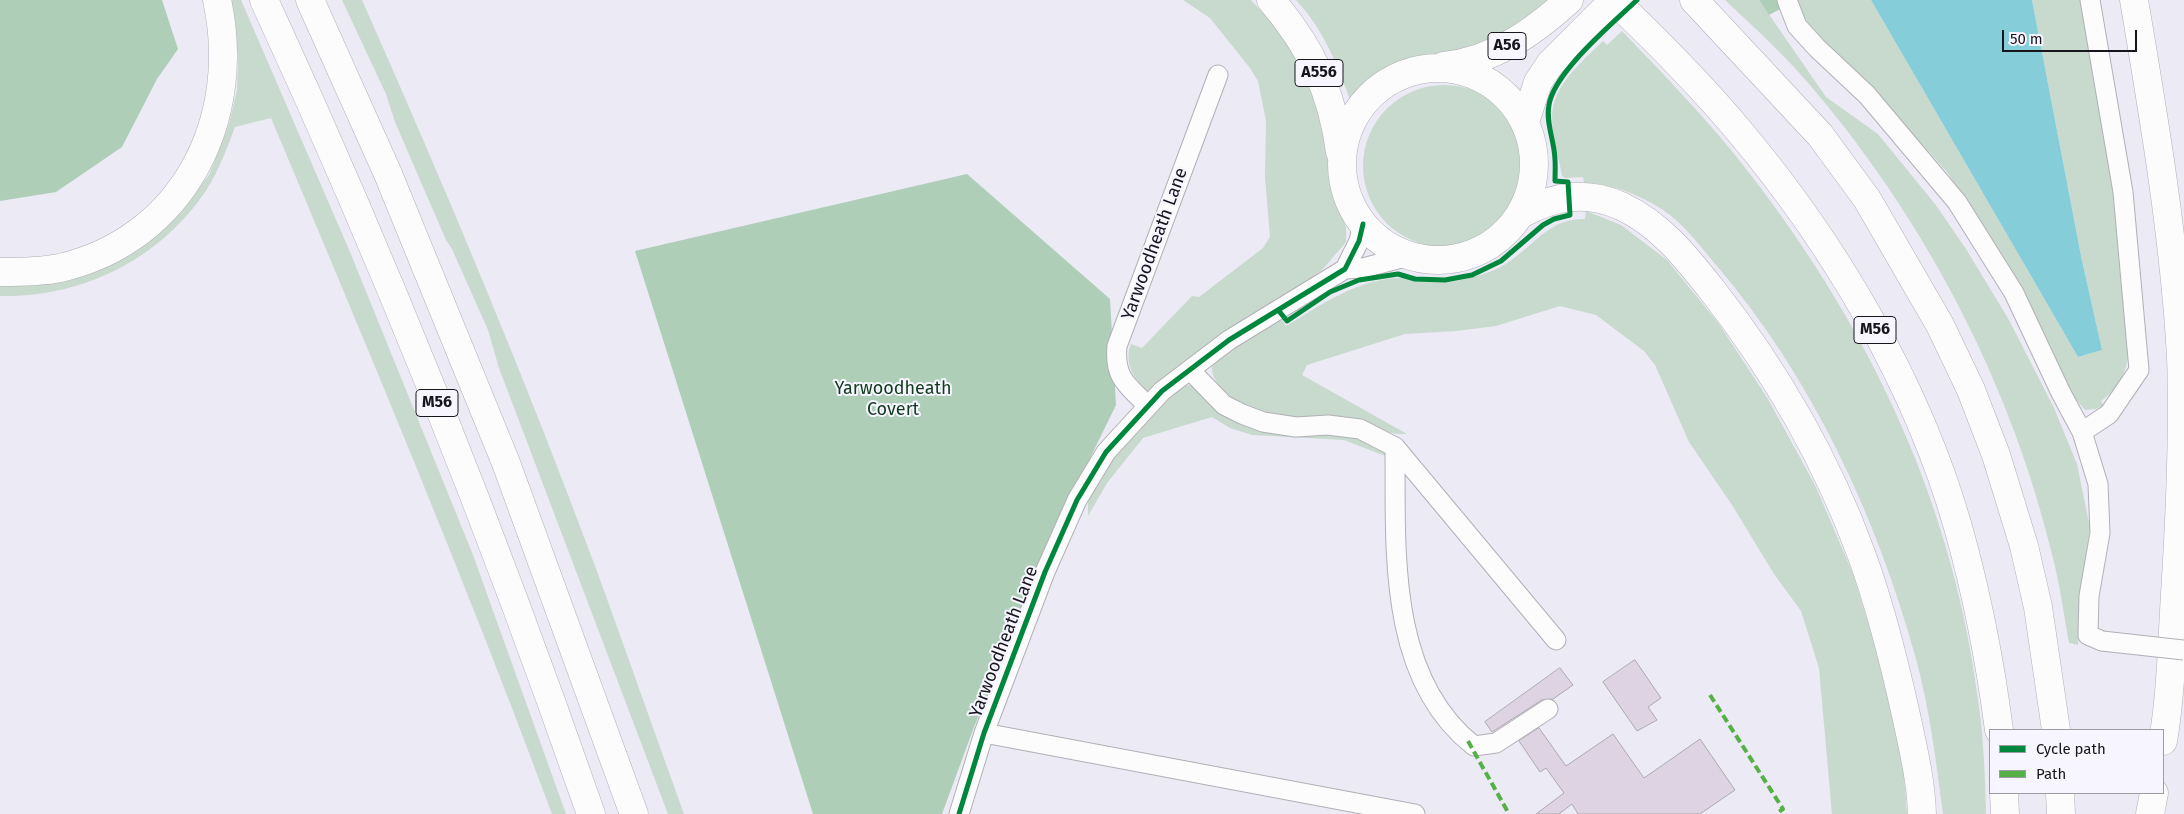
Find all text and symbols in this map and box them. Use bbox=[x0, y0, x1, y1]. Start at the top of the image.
scale bar bbox=[2004, 20, 2139, 52]
text: 50 m bbox=[2010, 30, 2043, 48]
road number: A56 bbox=[1488, 32, 1526, 59]
road number: A556 bbox=[1295, 59, 1343, 86]
street label: Yarwoodheath Lane bbox=[1117, 165, 1193, 323]
road number: M56 bbox=[1854, 316, 1896, 344]
park label: Yarwoodheath Covert bbox=[835, 378, 951, 420]
road number: M56 bbox=[416, 389, 458, 416]
street label: Yarwoodheath Lane bbox=[965, 563, 1043, 721]
legend bbox=[1989, 729, 2164, 794]
text: Cycle path bbox=[2036, 740, 2106, 758]
text: Path bbox=[2036, 765, 2066, 783]

